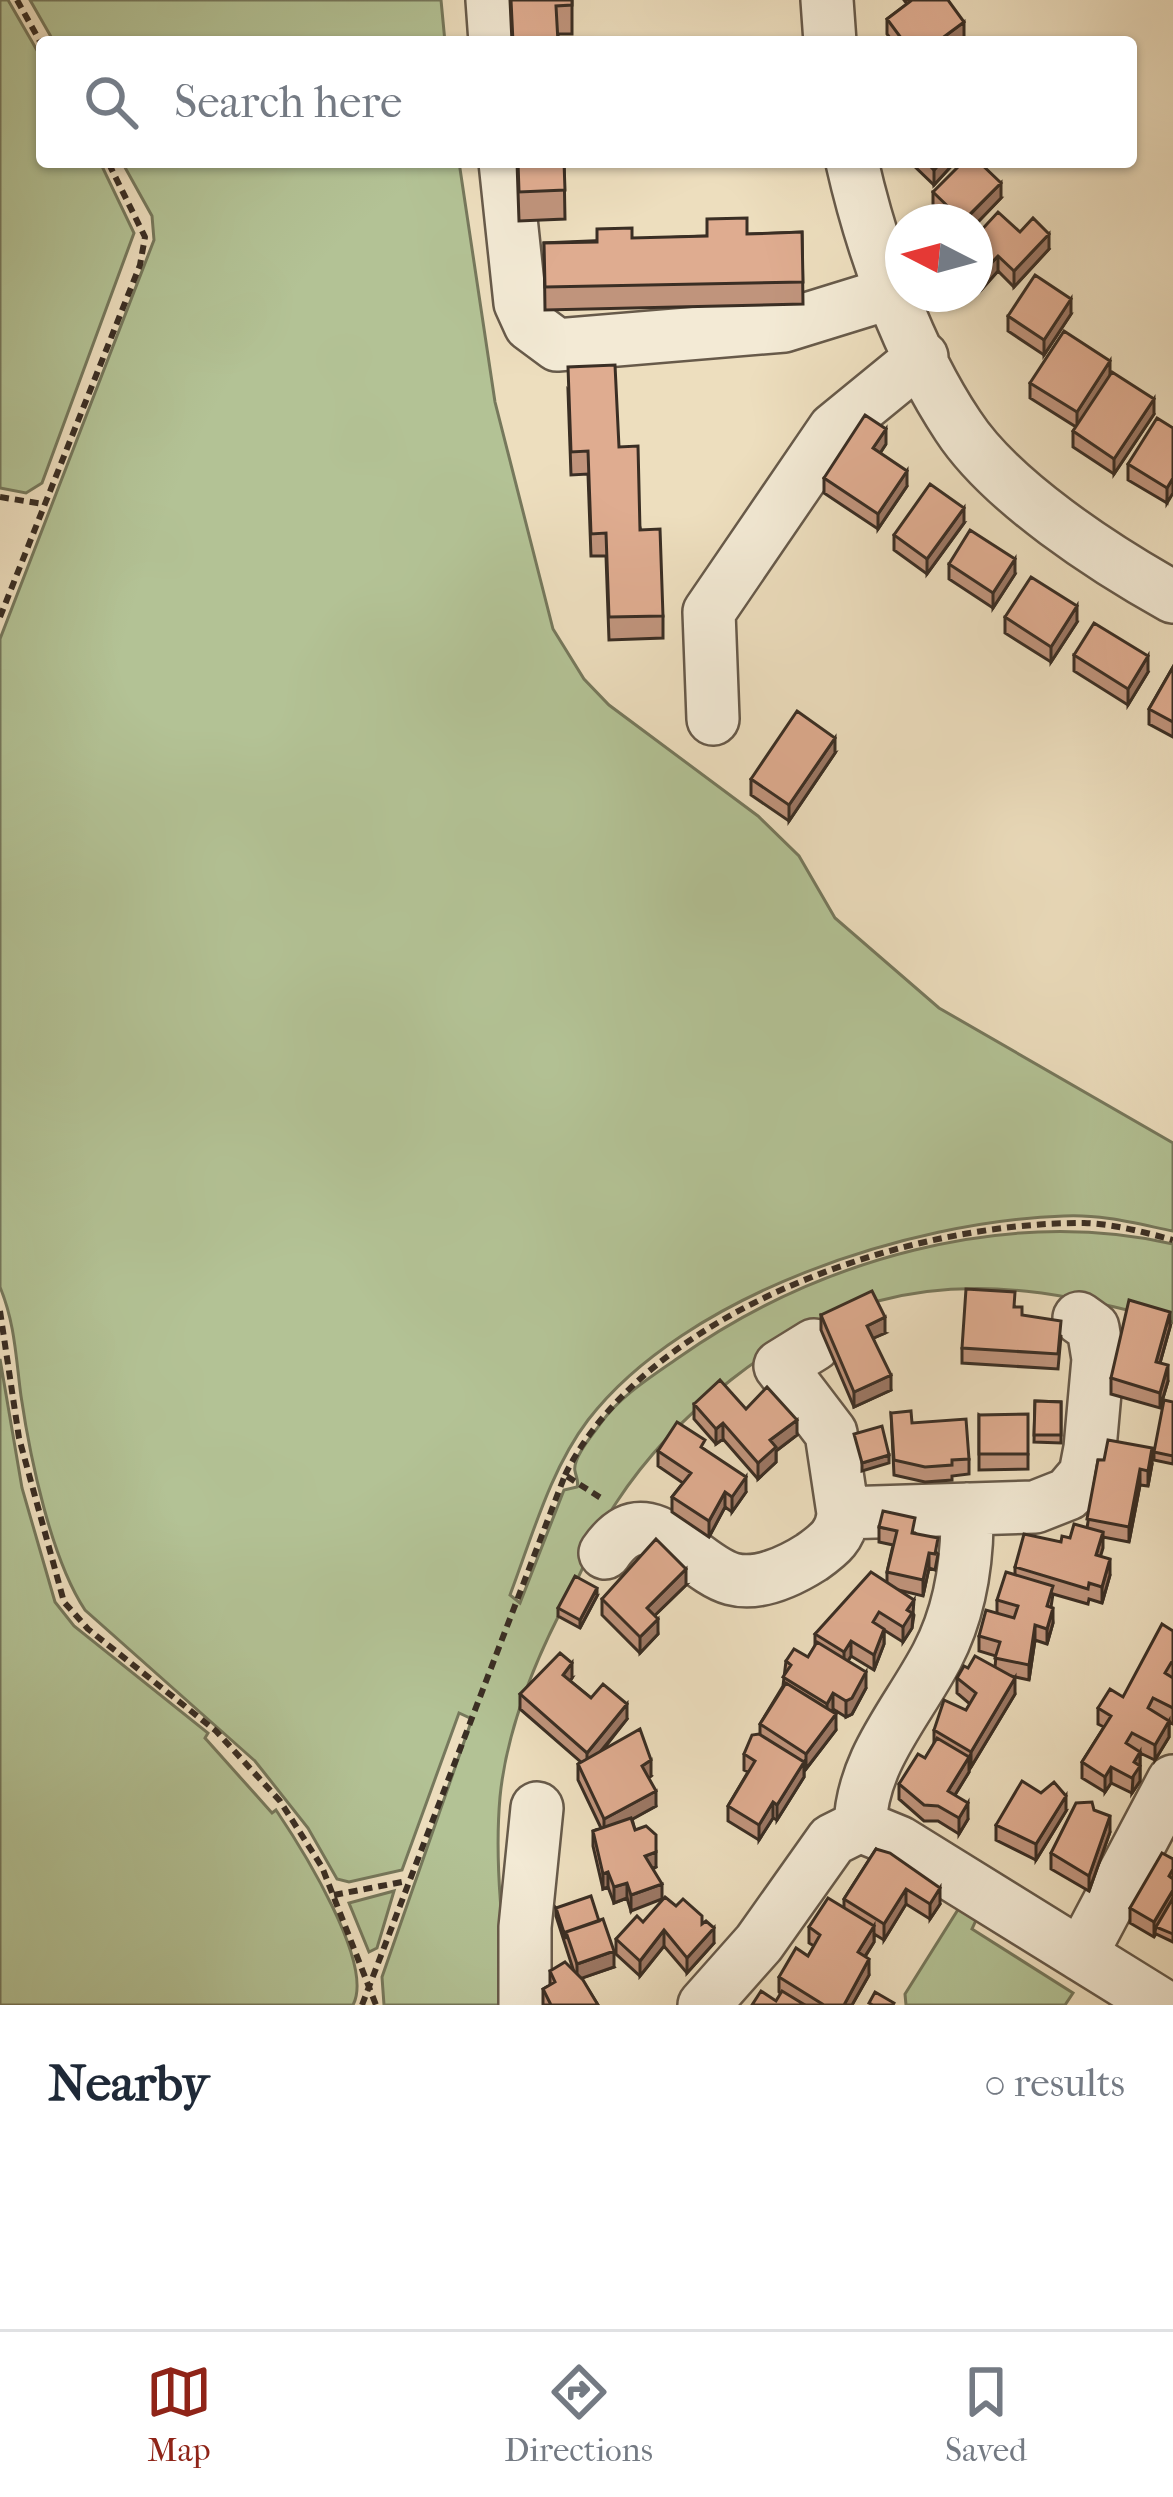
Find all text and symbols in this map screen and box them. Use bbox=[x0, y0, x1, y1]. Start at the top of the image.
search box bbox=[36, 36, 1137, 168]
icon: search bbox=[78, 69, 144, 135]
text: Search here bbox=[174, 76, 402, 129]
north arrow bbox=[885, 204, 993, 312]
text: Nearby bbox=[48, 2053, 209, 2113]
text: 0 results bbox=[984, 2060, 1125, 2106]
tab: Map bbox=[146, 2359, 212, 2470]
tab: Directions bbox=[504, 2359, 653, 2470]
tab: Saved bbox=[945, 2359, 1027, 2470]

